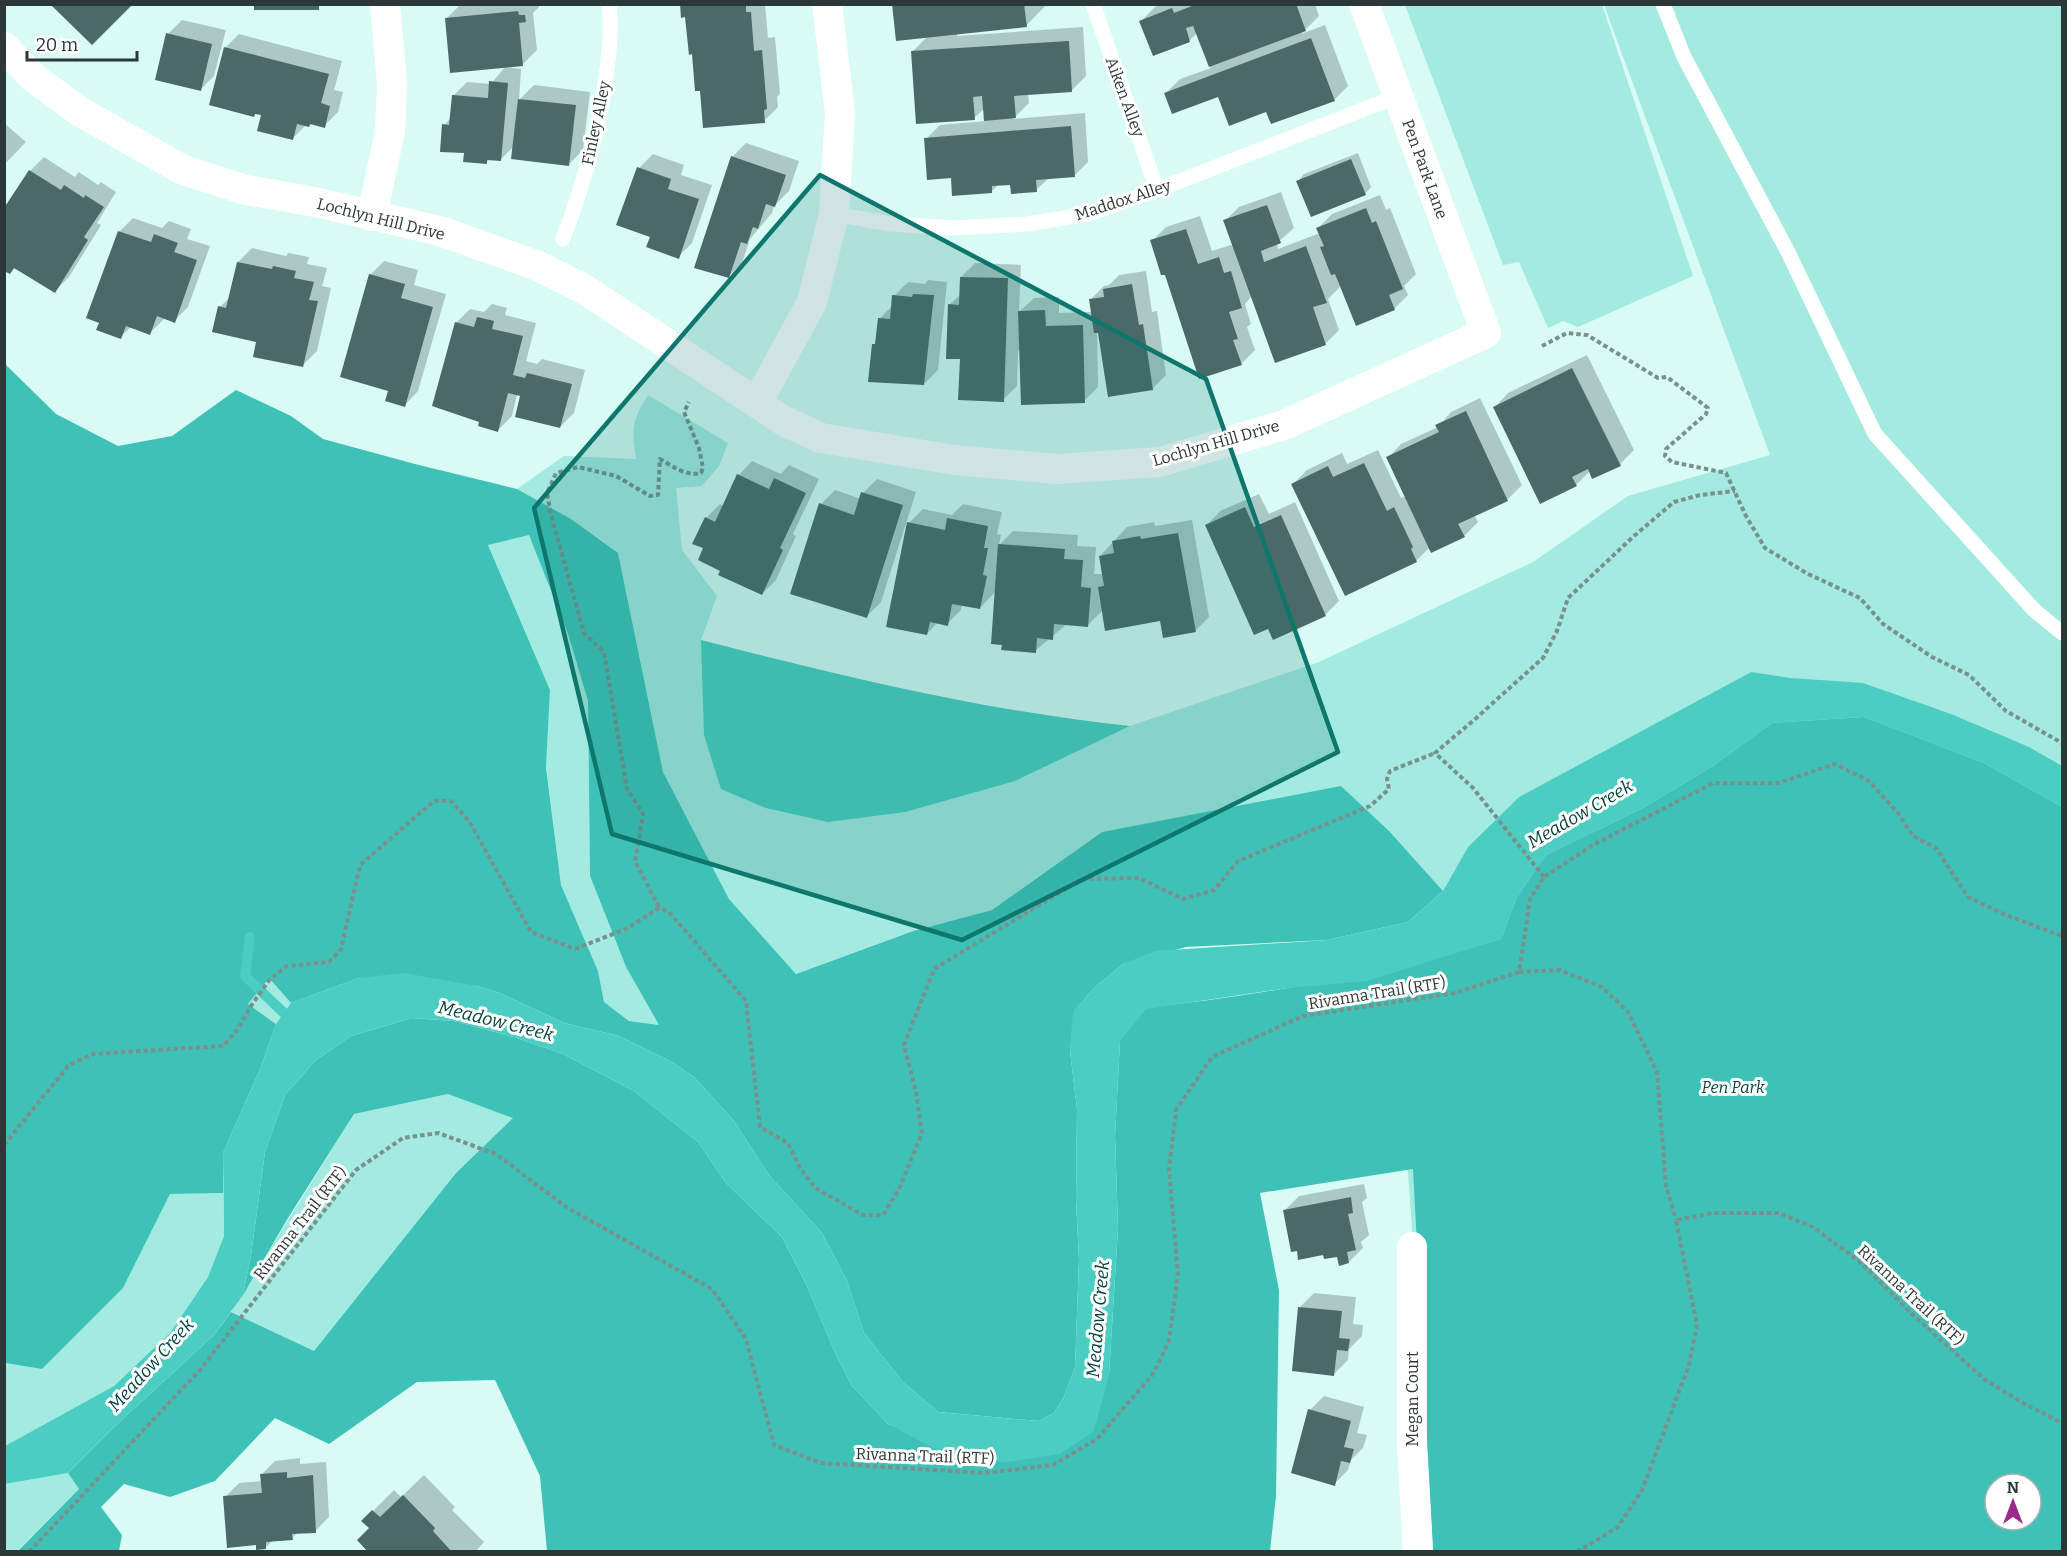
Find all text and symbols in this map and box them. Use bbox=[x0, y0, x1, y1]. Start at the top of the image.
scale bar bbox=[27, 24, 136, 62]
text: 20 m bbox=[36, 34, 78, 56]
street label: Aiken Alley bbox=[1102, 54, 1148, 140]
street label: Finley Alley bbox=[578, 79, 614, 167]
street label: Pen Park Lane bbox=[1398, 117, 1452, 221]
street label: Maddox Alley bbox=[1073, 175, 1174, 224]
street label: Lochlyn Hill Drive bbox=[315, 194, 447, 244]
street label: Lochlyn Hill Drive bbox=[1150, 416, 1282, 470]
water label: Meadow Creek bbox=[1523, 775, 1637, 853]
street label: Rivanna Trail (RTF) bbox=[1307, 973, 1447, 1013]
water label: Meadow Creek bbox=[436, 996, 556, 1046]
park label: Pen Park bbox=[1701, 1078, 1765, 1097]
street label: Rivanna Trail (RTF) bbox=[250, 1162, 350, 1284]
street label: Rivanna Trail (RTF) bbox=[1854, 1241, 1968, 1349]
water label: Meadow Creek bbox=[1082, 1259, 1114, 1379]
water label: Meadow Creek bbox=[103, 1314, 199, 1416]
street label: Megan Court bbox=[1403, 1351, 1422, 1447]
street label: Rivanna Trail (RTF) bbox=[855, 1444, 995, 1468]
north arrow bbox=[1983, 1472, 2043, 1532]
text: N bbox=[2007, 1478, 2019, 1497]

